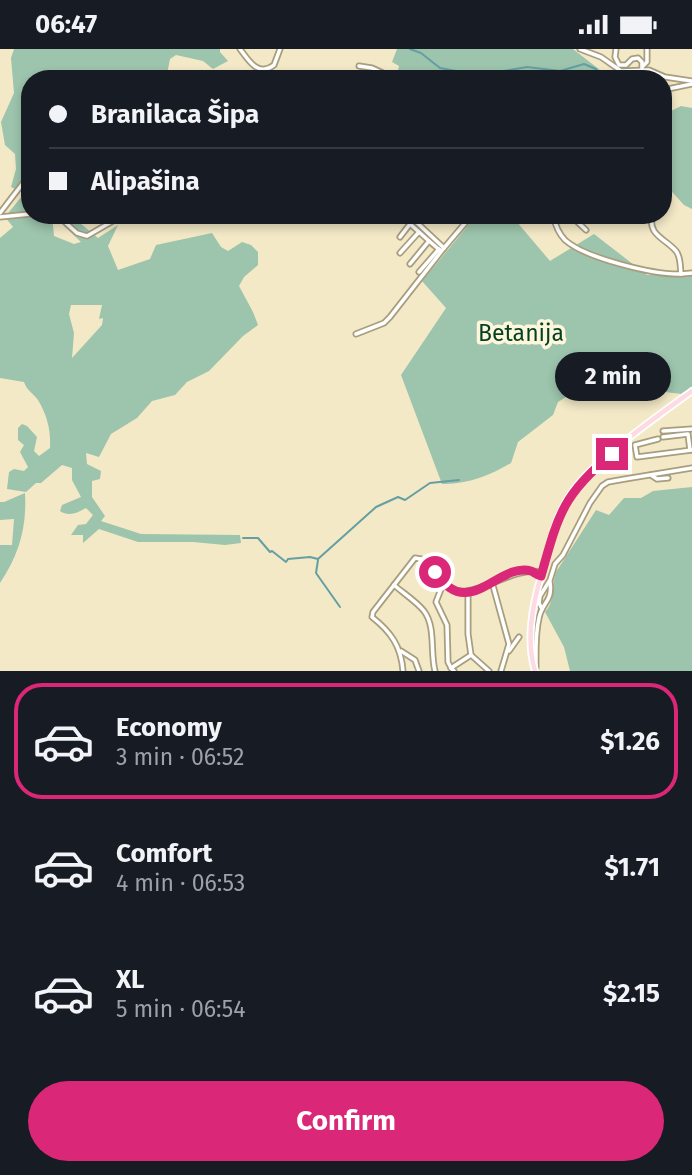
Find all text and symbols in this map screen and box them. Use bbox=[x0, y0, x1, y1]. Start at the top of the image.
text: 06:47 bbox=[35, 9, 97, 40]
text: Branilaca Šipa bbox=[91, 99, 259, 130]
text: Alipašina bbox=[91, 166, 200, 197]
park label: Betanija bbox=[478, 319, 564, 347]
callout: 2 min bbox=[554, 353, 670, 401]
text: 2 min bbox=[585, 362, 641, 390]
route end bbox=[596, 438, 628, 470]
route start bbox=[419, 556, 451, 588]
icon: car bbox=[32, 710, 95, 773]
text: Economy bbox=[116, 712, 222, 743]
text: $1.26 bbox=[600, 726, 660, 757]
text: 3 min · 06:52 bbox=[116, 743, 244, 771]
icon: car bbox=[32, 836, 95, 899]
text: Comfort bbox=[116, 838, 212, 869]
text: $1.71 bbox=[604, 852, 660, 883]
text: 4 min · 06:53 bbox=[116, 869, 245, 897]
icon: car bbox=[32, 962, 95, 1025]
text: XL bbox=[116, 964, 144, 995]
text: $2.15 bbox=[603, 978, 660, 1009]
text: 5 min · 06:54 bbox=[116, 995, 245, 1023]
button: Confirm bbox=[28, 1081, 664, 1161]

